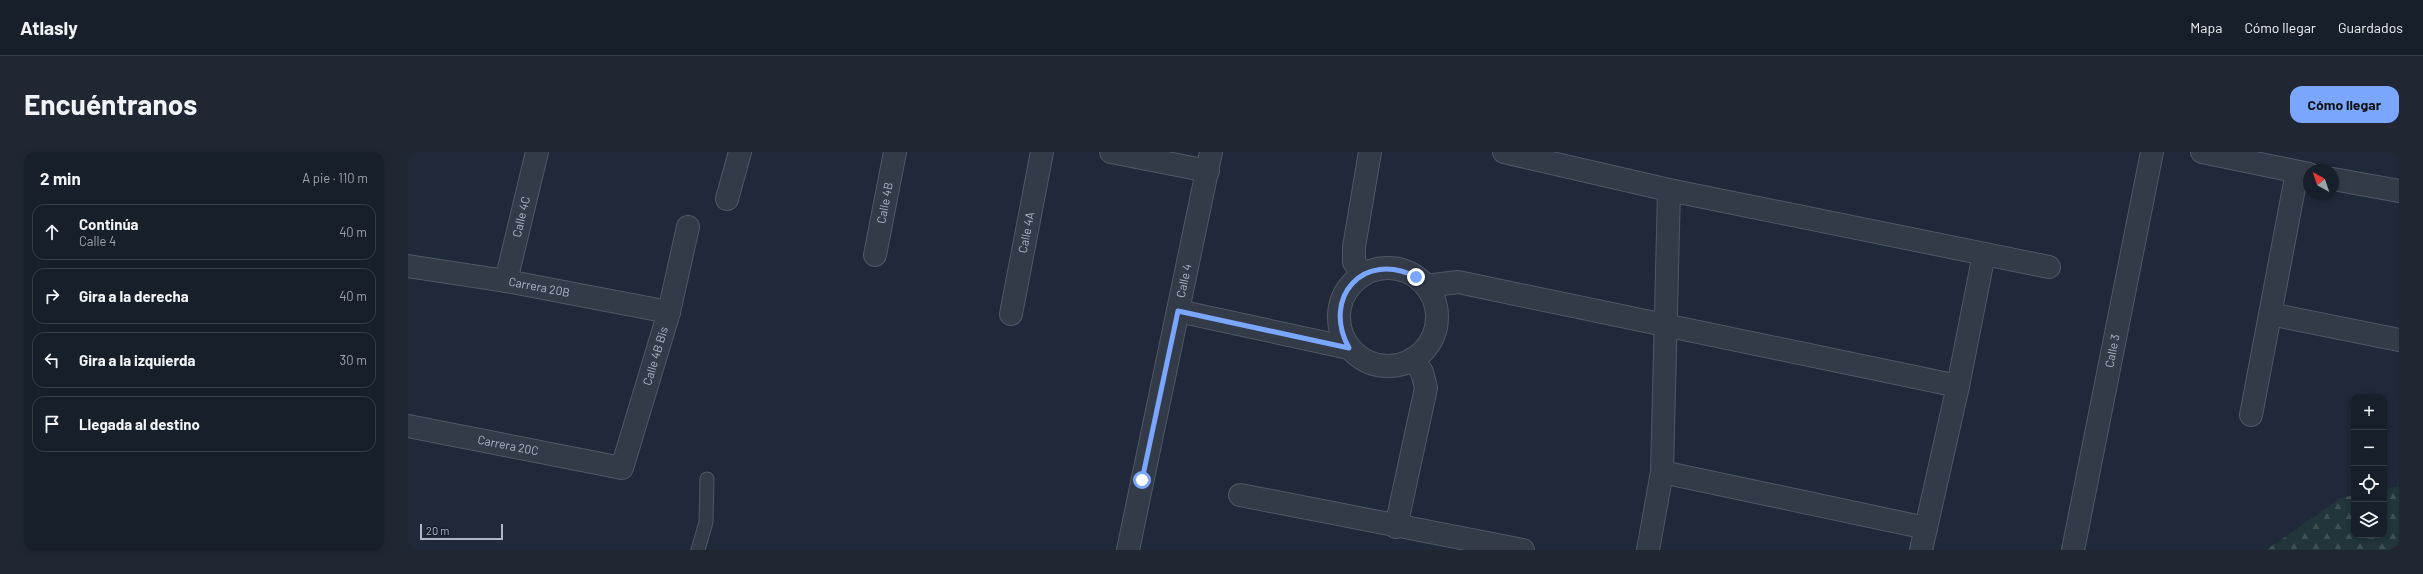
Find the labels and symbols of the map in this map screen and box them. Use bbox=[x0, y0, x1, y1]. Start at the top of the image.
north arrow bbox=[2303, 164, 2339, 200]
street label: Calle 4B bbox=[873, 181, 895, 225]
street label: Calle 4C bbox=[509, 195, 532, 238]
street label: Calle 4A bbox=[1015, 211, 1036, 254]
street label: Calle 4 bbox=[1173, 262, 1194, 299]
route end bbox=[1407, 268, 1425, 286]
street label: Carrera 20B bbox=[508, 274, 571, 299]
street label: Calle 4B Bis bbox=[639, 325, 670, 387]
street label: Calle 3 bbox=[2101, 333, 2122, 369]
street label: Carrera 20C bbox=[477, 432, 540, 457]
route start bbox=[1133, 471, 1151, 489]
scale bar bbox=[420, 522, 503, 541]

